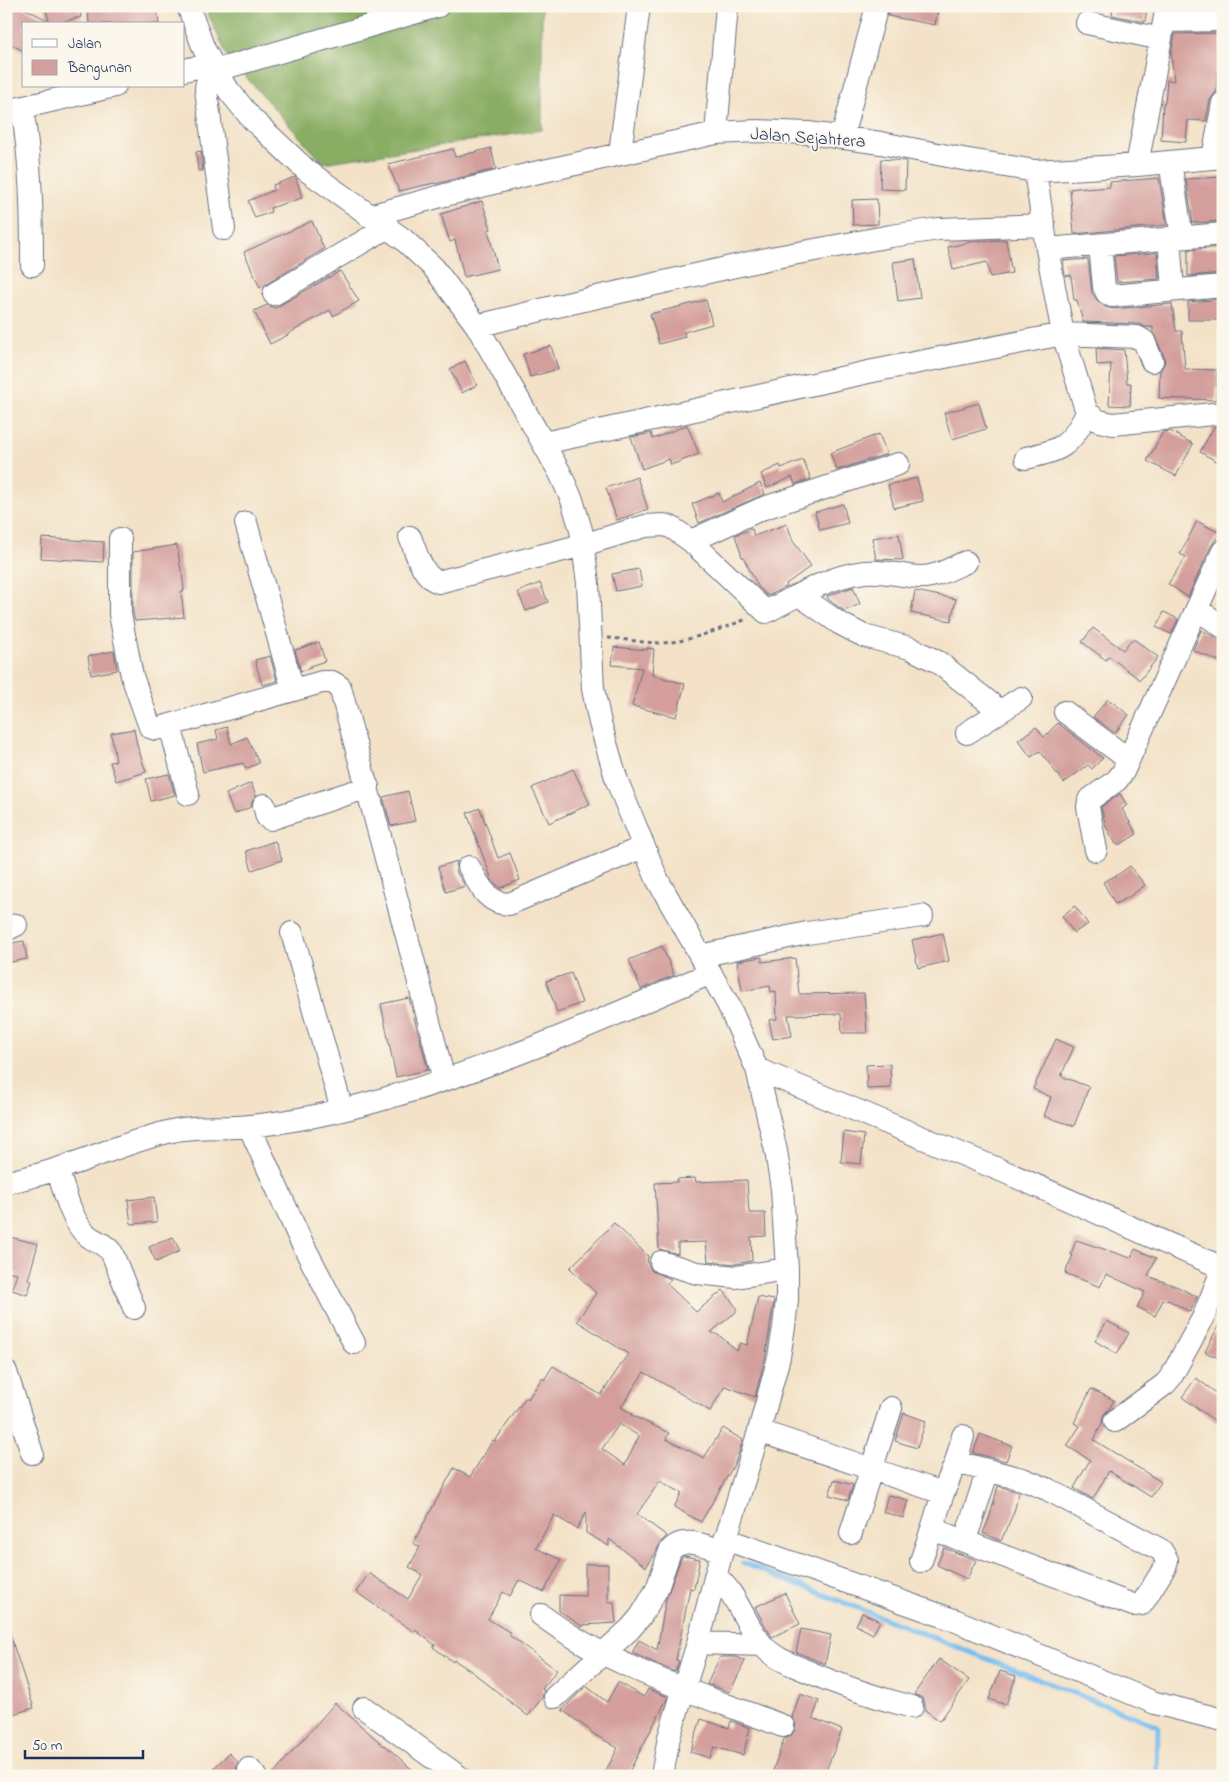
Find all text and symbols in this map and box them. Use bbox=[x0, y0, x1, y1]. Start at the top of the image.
legend bbox=[22, 22, 185, 88]
text: Jalan bbox=[68, 33, 101, 55]
text: Bangunan bbox=[67, 57, 132, 80]
street label: Jalan Sejahtera bbox=[749, 122, 866, 156]
scale bar bbox=[25, 1727, 142, 1759]
text: 50 m bbox=[32, 1735, 63, 1757]

